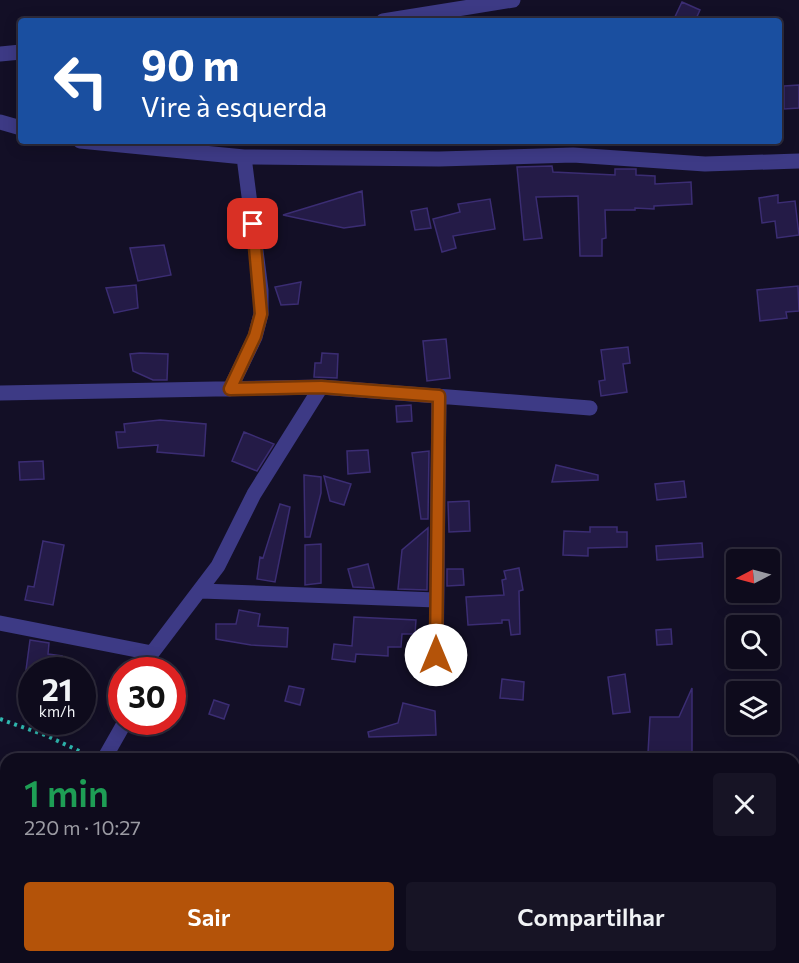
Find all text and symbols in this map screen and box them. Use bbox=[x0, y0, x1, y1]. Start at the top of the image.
text: 90 m bbox=[141, 38, 240, 90]
icon: left bbox=[42, 42, 120, 120]
text: Vire à esquerda bbox=[141, 90, 327, 123]
pin bbox=[227, 198, 278, 249]
icon: arrive bbox=[236, 207, 269, 240]
north arrow bbox=[726, 549, 780, 603]
map controls bbox=[726, 549, 780, 735]
button: search bbox=[726, 615, 780, 669]
position arrow bbox=[404, 623, 468, 687]
speed limit sign: 30 bbox=[108, 657, 186, 735]
text: 21 bbox=[42, 670, 72, 707]
button: layers bbox=[726, 681, 780, 735]
text: km/h bbox=[39, 702, 75, 720]
text: 1 min bbox=[24, 770, 109, 814]
button: close bbox=[713, 773, 776, 836]
text: 220 m · 10:27 bbox=[24, 815, 141, 839]
button: Sair bbox=[24, 882, 394, 951]
button: Compartilhar bbox=[406, 882, 776, 951]

